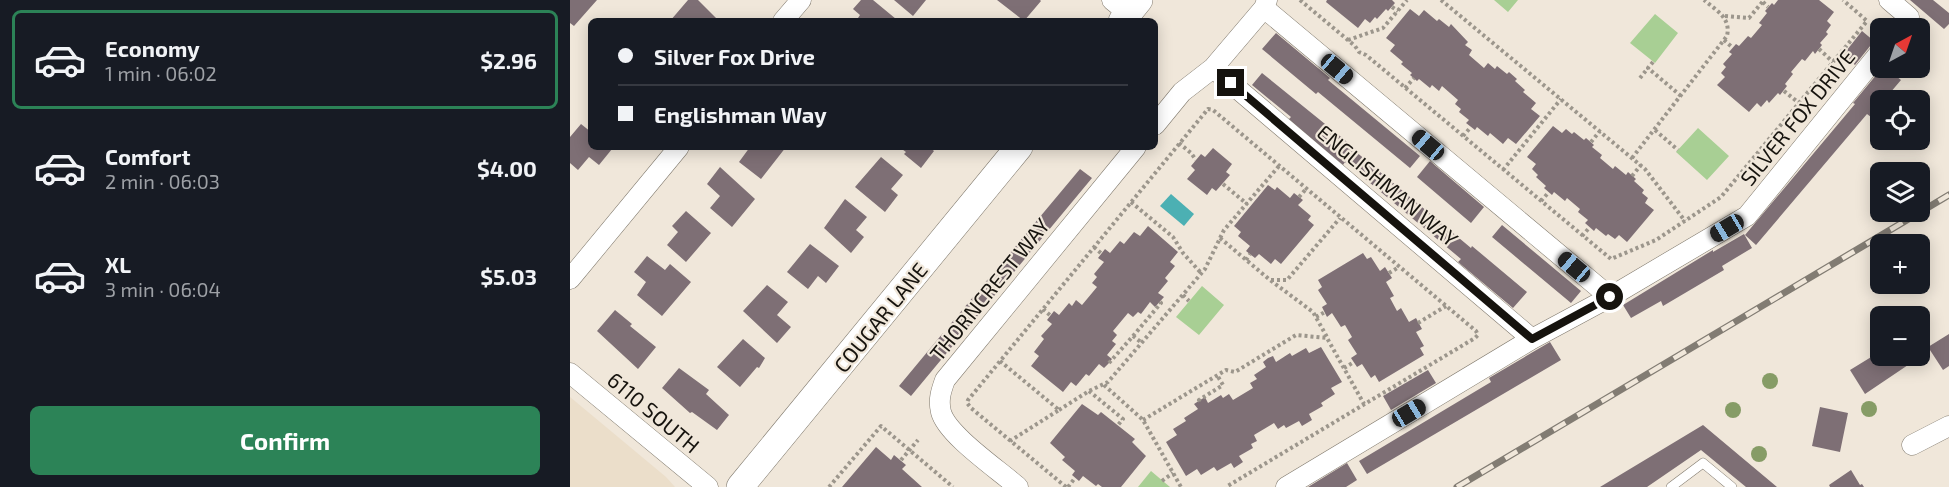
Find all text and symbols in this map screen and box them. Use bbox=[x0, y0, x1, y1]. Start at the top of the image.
north arrow bbox=[1870, 18, 1930, 78]
map controls bbox=[1870, 18, 1930, 366]
icon: car bbox=[33, 33, 87, 87]
text: Economy bbox=[105, 35, 200, 61]
text: Silver Fox Drive bbox=[654, 43, 815, 69]
street label: SILVER FOX DRIVE bbox=[1734, 44, 1860, 190]
text: $2.96 bbox=[480, 47, 537, 73]
car bbox=[1317, 51, 1357, 87]
text: 1 min · 06:02 bbox=[105, 61, 217, 85]
route end bbox=[1217, 69, 1244, 96]
button: locate bbox=[1870, 90, 1930, 150]
text: Englishman Way bbox=[654, 101, 827, 127]
street label: ENGLISHMAN WAY bbox=[1313, 119, 1463, 251]
car bbox=[1408, 127, 1448, 163]
icon: car bbox=[33, 141, 87, 195]
text: Comfort bbox=[105, 143, 190, 169]
text: $4.00 bbox=[477, 155, 537, 181]
button: layers bbox=[1870, 162, 1930, 222]
text: 2 min · 06:03 bbox=[105, 169, 220, 193]
car bbox=[1707, 211, 1747, 245]
street label: THORNCREST WAY bbox=[924, 213, 1054, 365]
button: + bbox=[1870, 234, 1930, 294]
icon: car bbox=[33, 249, 87, 303]
car bbox=[1554, 249, 1594, 285]
text: XL bbox=[105, 251, 131, 277]
street label: COUGAR LANE bbox=[828, 257, 932, 377]
text: $5.03 bbox=[480, 263, 537, 289]
text: 3 min · 06:04 bbox=[105, 277, 221, 301]
route start bbox=[1596, 283, 1623, 310]
button: − bbox=[1870, 306, 1930, 366]
street label: 6110 SOUTH bbox=[603, 366, 705, 458]
car bbox=[1389, 396, 1429, 430]
button: Confirm bbox=[30, 406, 540, 475]

